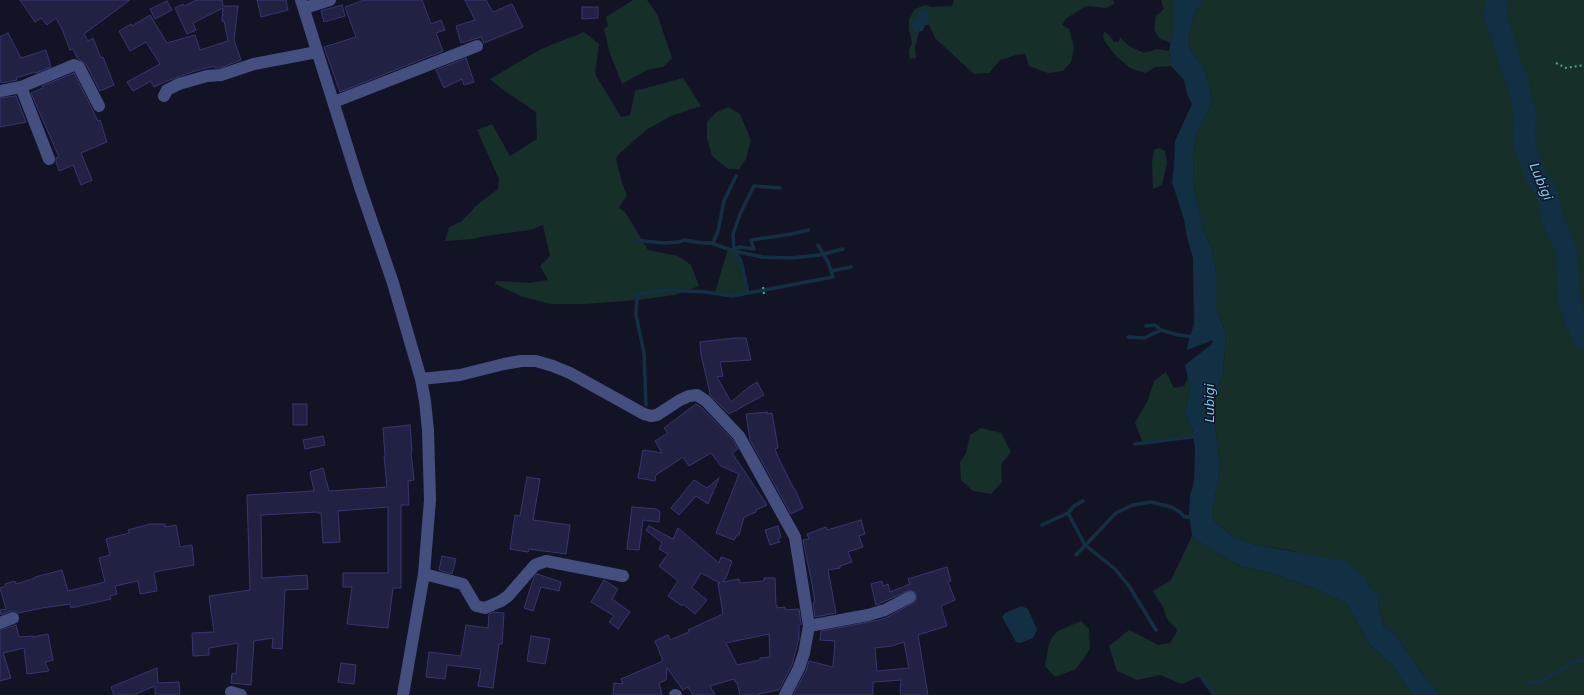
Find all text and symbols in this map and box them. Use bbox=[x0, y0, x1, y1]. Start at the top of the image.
water label: Lubigi bbox=[1525, 161, 1555, 203]
water label: Lubigi bbox=[1203, 383, 1219, 423]

